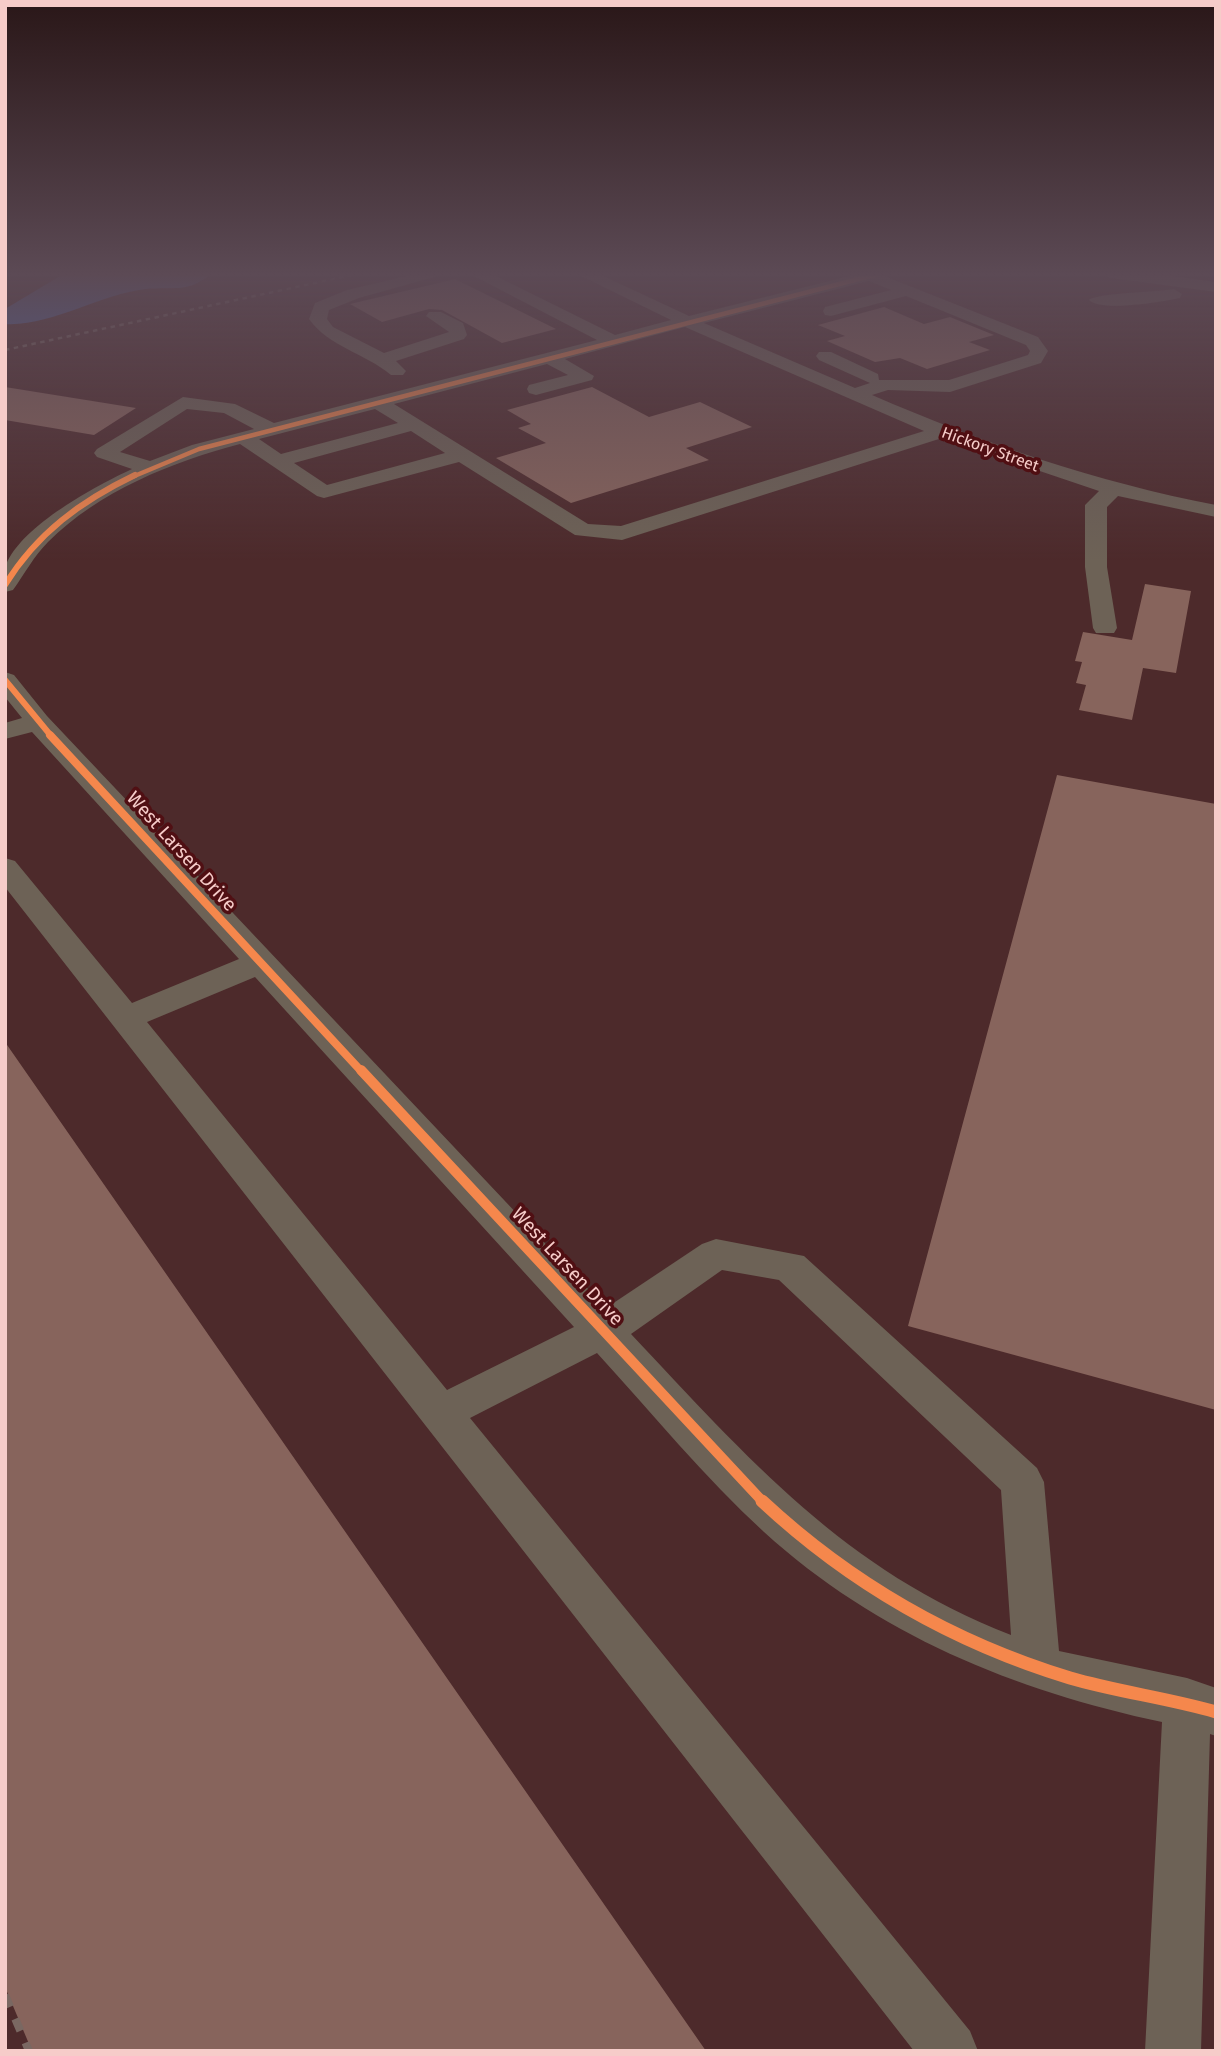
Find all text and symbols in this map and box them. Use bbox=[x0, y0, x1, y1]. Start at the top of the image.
street label: Hickory Street bbox=[939, 424, 1041, 476]
street label: West Larsen Drive bbox=[121, 787, 241, 917]
street label: West Larsen Drive bbox=[506, 1203, 628, 1331]

